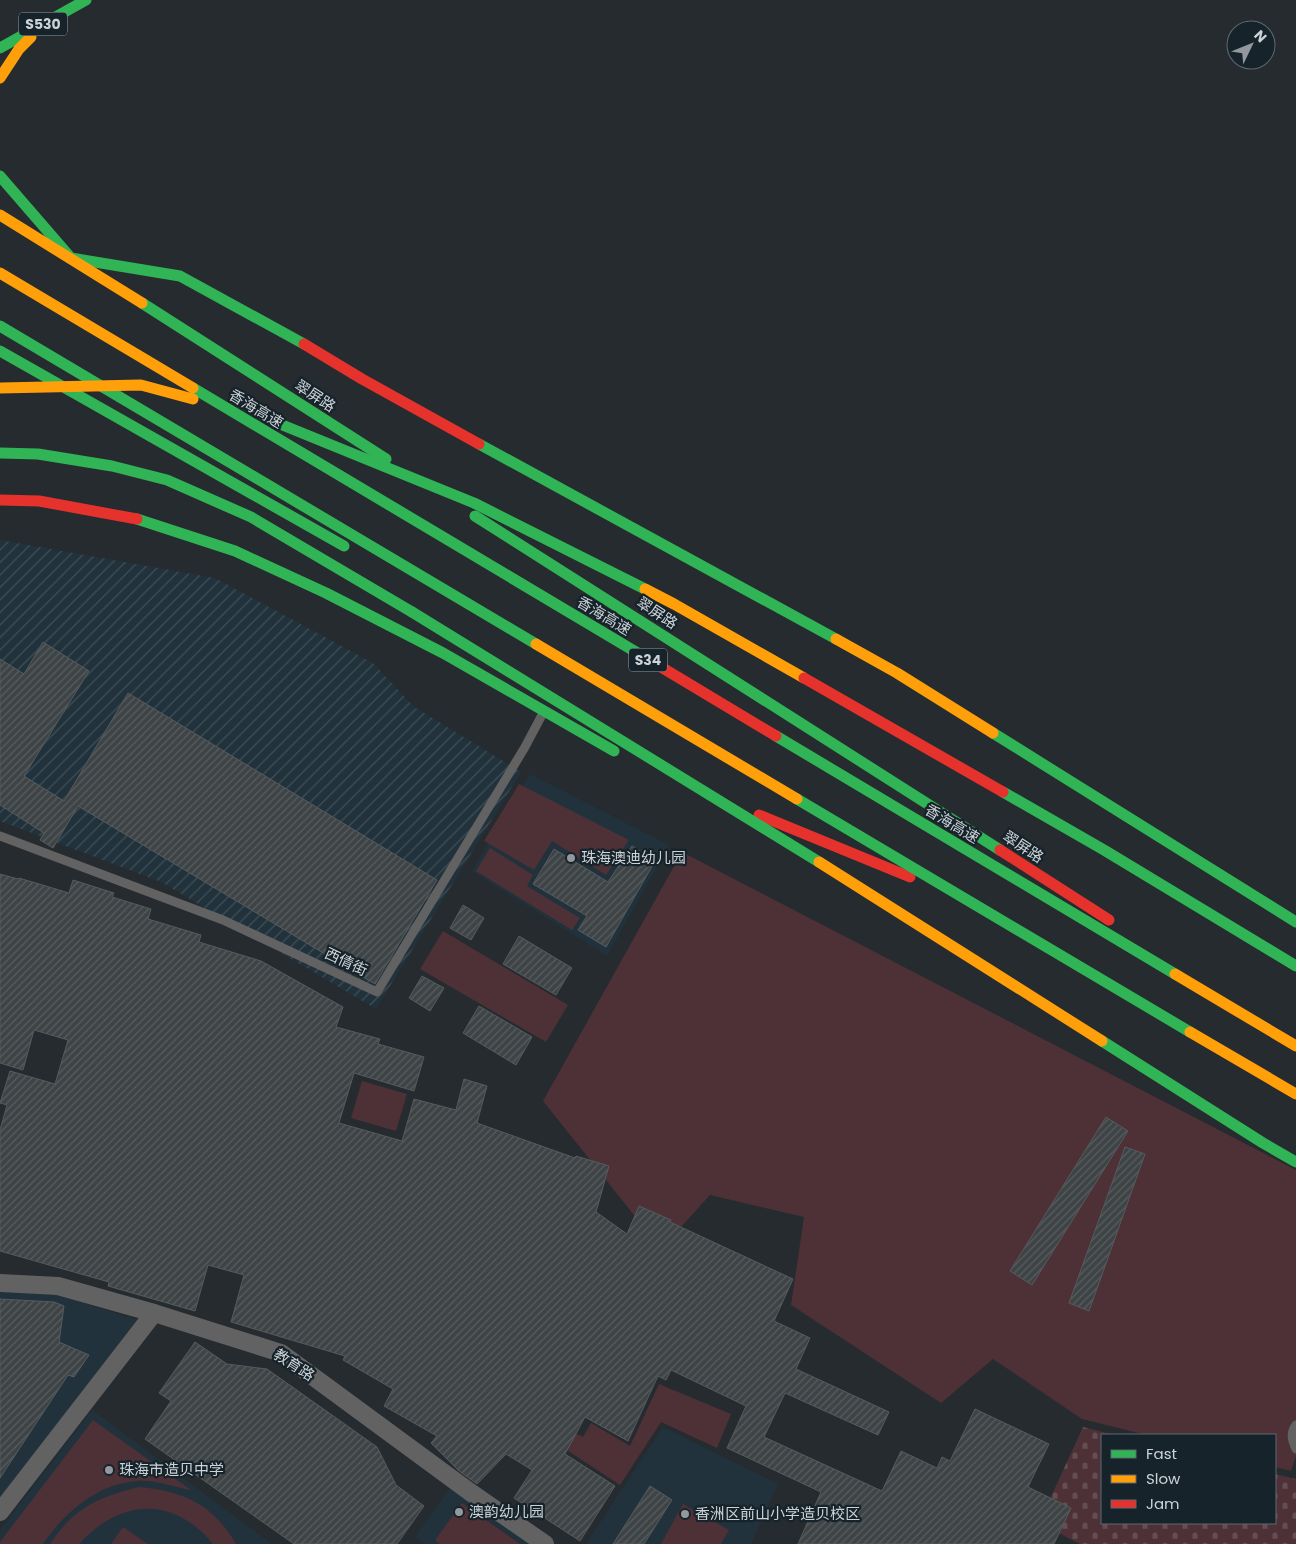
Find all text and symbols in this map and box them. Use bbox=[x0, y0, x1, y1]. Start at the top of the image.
road number: S530 bbox=[19, 12, 67, 36]
north arrow bbox=[1226, 20, 1276, 70]
text: N bbox=[1250, 25, 1271, 47]
street label: 翠屏路 bbox=[291, 375, 340, 417]
street label: 香海高速 bbox=[225, 384, 287, 433]
street label: 香海高速 bbox=[573, 591, 635, 640]
street label: 翠屏路 bbox=[633, 592, 682, 634]
road number: S34 bbox=[629, 648, 667, 672]
street label: 香海高速 bbox=[921, 799, 983, 848]
street label: 翠屏路 bbox=[999, 826, 1048, 868]
place label: 珠海澳迪幼儿园 bbox=[581, 847, 686, 868]
marker: 珠海澳迪幼儿园 bbox=[565, 852, 577, 864]
street label: 西倩街 bbox=[321, 943, 371, 981]
street label: 教育路 bbox=[270, 1344, 319, 1386]
legend bbox=[1101, 1434, 1276, 1524]
text: Fast bbox=[1146, 1443, 1177, 1464]
place label: 珠海市造贝中学 bbox=[119, 1459, 224, 1480]
marker: 珠海市造贝中学 bbox=[103, 1464, 115, 1476]
text: Slow bbox=[1146, 1468, 1181, 1489]
text: Jam bbox=[1146, 1493, 1180, 1514]
place label: 澳韵幼儿园 bbox=[469, 1501, 544, 1522]
place label: 香洲区前山小学造贝校区 bbox=[695, 1503, 860, 1524]
marker: 澳韵幼儿园 bbox=[453, 1506, 465, 1518]
marker: 香洲区前山小学造贝校区 bbox=[679, 1508, 691, 1520]

